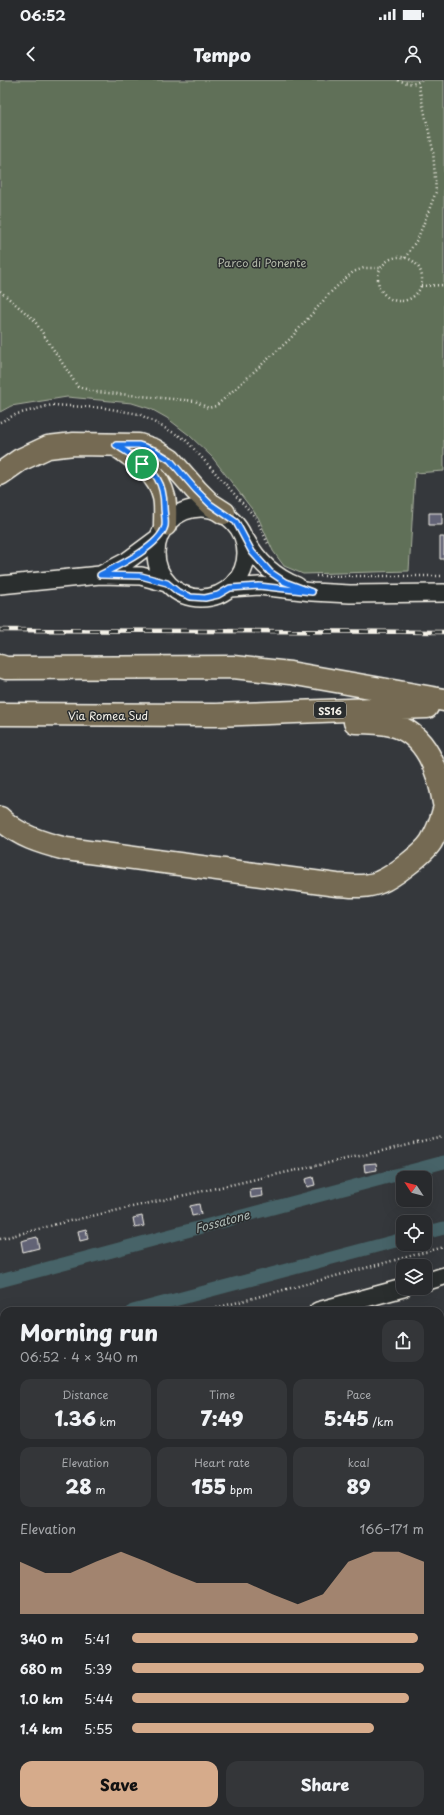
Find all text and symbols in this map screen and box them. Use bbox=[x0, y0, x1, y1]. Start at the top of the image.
text: 06:52 bbox=[20, 3, 66, 26]
text: Tempo bbox=[193, 41, 251, 68]
icon: back bbox=[20, 43, 42, 65]
icon: person bbox=[402, 43, 424, 65]
park label: Parco di Ponente bbox=[218, 254, 306, 271]
pin bbox=[125, 447, 159, 481]
icon: arrive bbox=[131, 453, 153, 475]
road number: SS16 bbox=[314, 702, 346, 718]
street label: Via Romea Sud bbox=[68, 707, 148, 724]
north arrow bbox=[396, 1171, 432, 1207]
map controls bbox=[396, 1171, 432, 1295]
water label: Fossatone bbox=[192, 1205, 252, 1237]
button: locate bbox=[396, 1215, 432, 1251]
button: layers bbox=[396, 1259, 432, 1295]
text: Morning run bbox=[20, 1315, 158, 1348]
button: share bbox=[382, 1320, 424, 1362]
text: 06:52 · 4 × 340 m bbox=[20, 1347, 138, 1366]
text: Distance bbox=[62, 1386, 108, 1403]
text: Time bbox=[209, 1386, 235, 1403]
text: Pace bbox=[346, 1386, 371, 1403]
text: 1.36 bbox=[55, 1403, 96, 1433]
text: 7:49 bbox=[201, 1403, 243, 1433]
text: 5:45 bbox=[324, 1403, 369, 1433]
text: km bbox=[96, 1413, 116, 1430]
text: /km bbox=[369, 1413, 394, 1430]
text: Elevation bbox=[62, 1454, 109, 1471]
text: Heart rate bbox=[194, 1454, 250, 1471]
text: kcal bbox=[348, 1454, 370, 1471]
text: 28 bbox=[65, 1471, 92, 1501]
text: 155 bbox=[191, 1471, 226, 1501]
text: 89 bbox=[346, 1471, 371, 1501]
text: m bbox=[92, 1481, 105, 1498]
text: bpm bbox=[226, 1481, 253, 1498]
text: Elevation bbox=[20, 1519, 76, 1538]
text: 166–171 m bbox=[359, 1519, 424, 1538]
text: 340 m bbox=[20, 1629, 63, 1648]
text: 5:41 bbox=[84, 1629, 110, 1648]
text: 680 m bbox=[20, 1659, 62, 1678]
text: 5:39 bbox=[84, 1659, 112, 1678]
text: 1.0 km bbox=[20, 1689, 63, 1708]
text: 5:44 bbox=[84, 1689, 113, 1708]
text: 1.4 km bbox=[20, 1719, 63, 1738]
text: 5:55 bbox=[84, 1719, 113, 1738]
button: Save bbox=[20, 1761, 218, 1807]
button: Share bbox=[226, 1761, 424, 1807]

